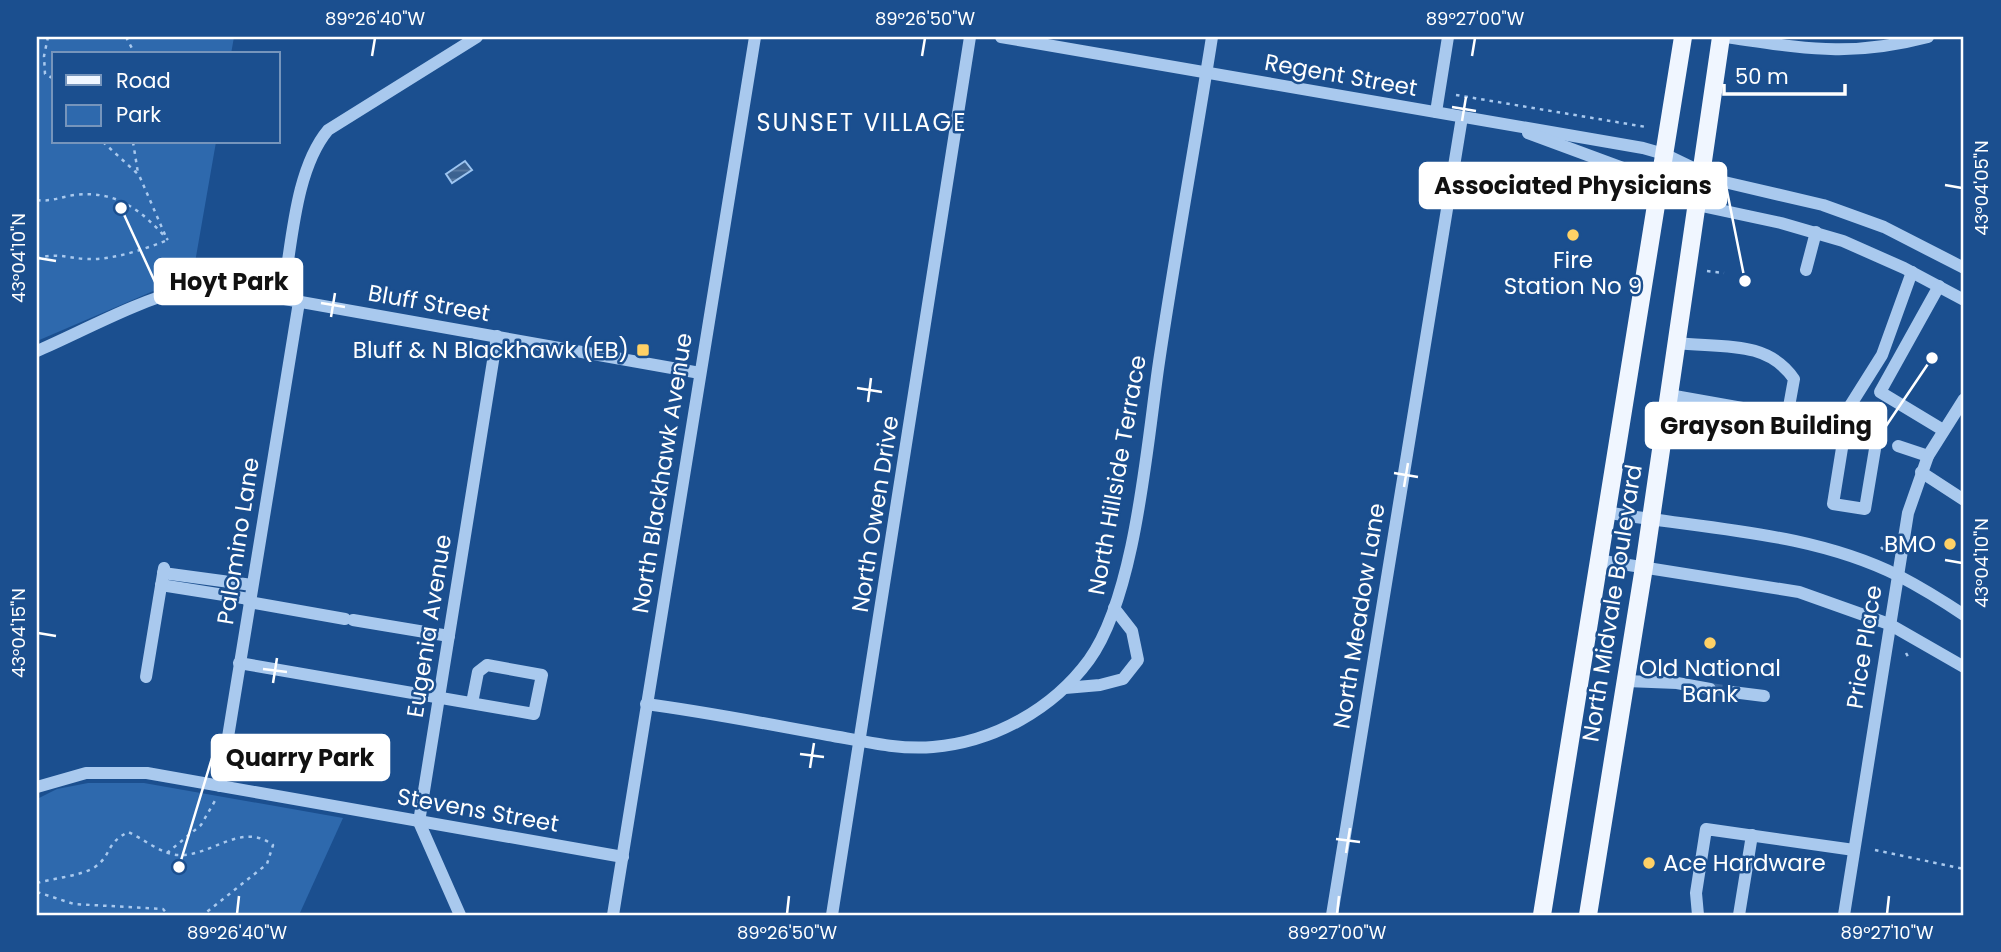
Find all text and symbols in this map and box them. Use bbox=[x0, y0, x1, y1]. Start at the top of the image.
text: 89°26'40"W bbox=[325, 6, 426, 31]
text: 89°26'50"W bbox=[875, 6, 976, 31]
text: 89°27'00"W bbox=[1426, 6, 1525, 31]
street label: Regent Street bbox=[1262, 46, 1420, 104]
legend bbox=[52, 52, 280, 144]
scale bar bbox=[1724, 52, 1845, 96]
text: 50 m bbox=[1735, 62, 1789, 91]
text: Road bbox=[116, 66, 171, 95]
text: Park bbox=[116, 100, 161, 129]
district label: SUNSET VILLAGE bbox=[757, 106, 967, 139]
text: 43°04'05"N bbox=[1969, 140, 1994, 236]
callout: Associated Physicians bbox=[1420, 163, 1726, 208]
text: Associated Physicians bbox=[1434, 169, 1712, 202]
text: 43°04'10"N bbox=[6, 213, 31, 303]
marker: Fire Station No 9 bbox=[1565, 227, 1581, 243]
place label: Fire Station No 9 bbox=[1504, 244, 1642, 302]
callout: Hoyt Park bbox=[155, 259, 302, 304]
text: Hoyt Park bbox=[169, 265, 289, 298]
street label: Bluff Street bbox=[366, 277, 492, 329]
street label: North Blackhawk Avenue bbox=[624, 331, 700, 615]
place label: Bluff & N Blackhawk (EB) bbox=[353, 334, 629, 366]
marker: Bluff & N Blackhawk (EB) bbox=[635, 342, 651, 358]
street label: North Hillside Terrace bbox=[1080, 353, 1154, 597]
callout: Grayson Building bbox=[1646, 403, 1886, 448]
text: Grayson Building bbox=[1660, 409, 1872, 442]
street label: North Owen Drive bbox=[844, 414, 906, 614]
street label: Palomino Lane bbox=[209, 455, 267, 627]
street label: North Midvale Boulevard bbox=[1574, 462, 1650, 744]
street label: North Meadow Lane bbox=[1325, 501, 1393, 731]
text: 43°04'10"N bbox=[1969, 518, 1994, 608]
place label: BMO bbox=[1884, 528, 1936, 560]
street label: Eugenia Avenue bbox=[399, 532, 459, 720]
marker: BMO bbox=[1942, 536, 1958, 552]
street label: Price Place bbox=[1838, 583, 1890, 711]
text: 43°04'15"N bbox=[6, 588, 31, 678]
marker: Old National Bank bbox=[1702, 635, 1718, 651]
place label: Old National Bank bbox=[1639, 652, 1781, 710]
callout: Quarry Park bbox=[212, 735, 389, 780]
text: Quarry Park bbox=[226, 741, 374, 774]
street label: Stevens Street bbox=[395, 780, 561, 840]
place label: Ace Hardware bbox=[1663, 847, 1826, 879]
marker: Ace Hardware bbox=[1641, 855, 1657, 871]
text: 89°26'40"W bbox=[187, 920, 288, 945]
text: 89°26'50"W bbox=[737, 920, 838, 945]
text: 89°27'00"W bbox=[1288, 920, 1387, 945]
text: 89°27'10"W bbox=[1840, 920, 1934, 945]

